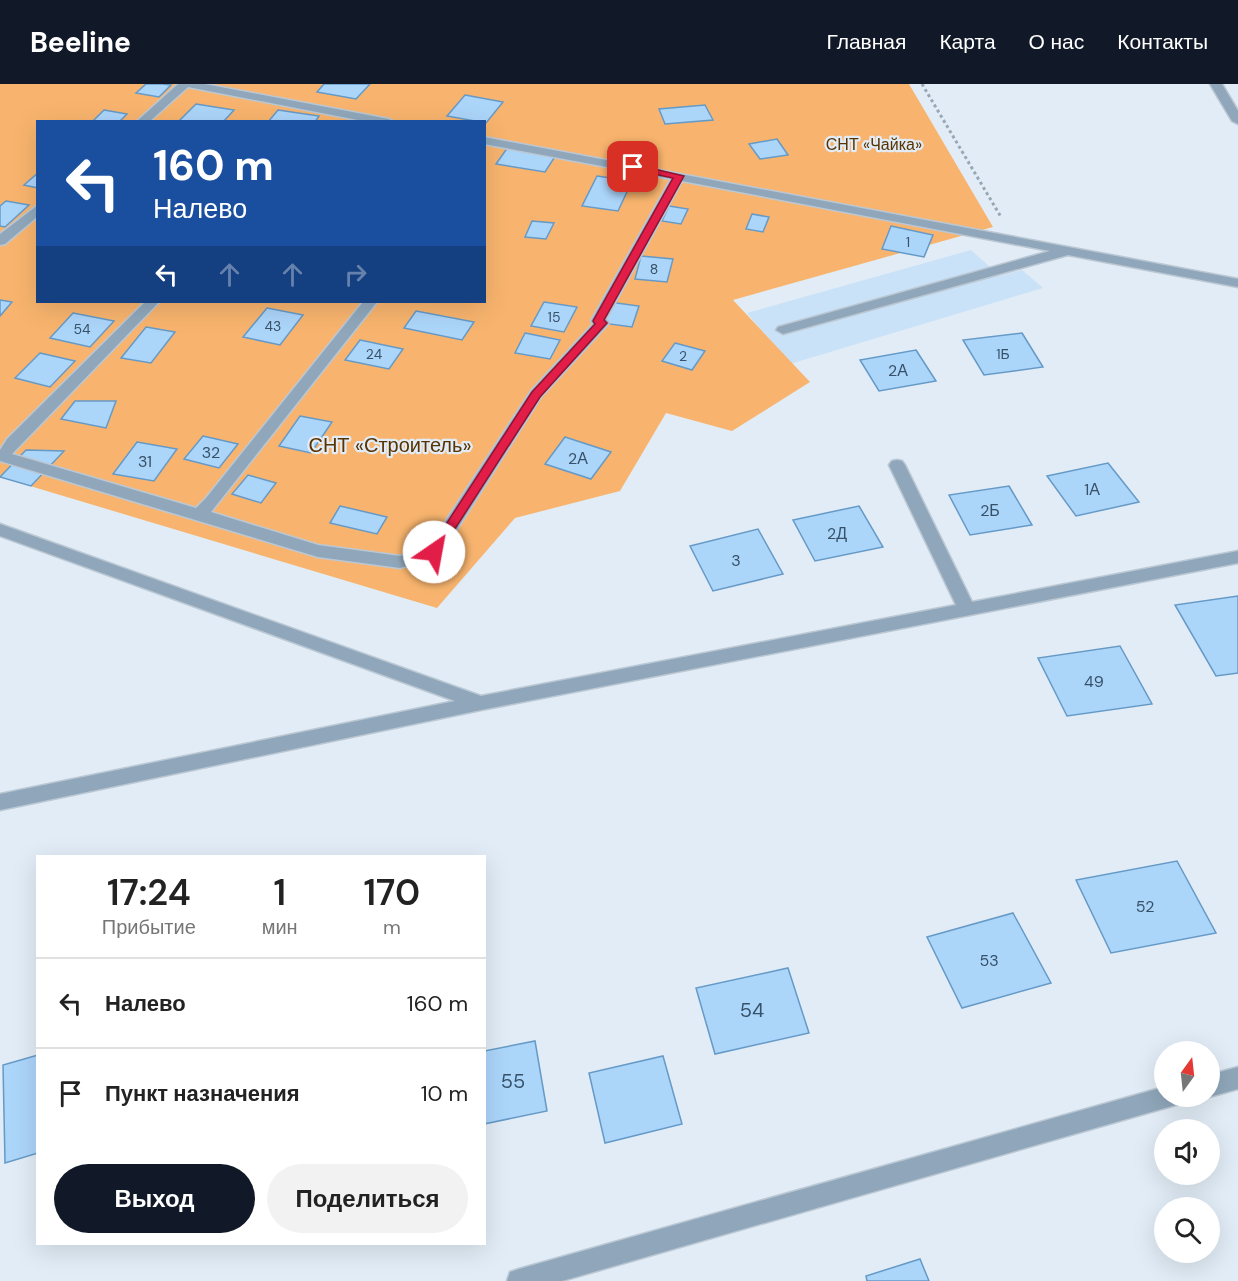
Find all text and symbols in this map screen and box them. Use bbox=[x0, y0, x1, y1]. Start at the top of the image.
text: Beeline bbox=[30, 24, 131, 61]
text: Главная bbox=[826, 28, 906, 56]
text: Карта bbox=[939, 28, 996, 56]
text: О нас bbox=[1029, 28, 1084, 56]
text: Контакты bbox=[1117, 28, 1208, 56]
park label: СНТ «Чайка» bbox=[826, 134, 922, 155]
text: 160 m bbox=[153, 138, 274, 193]
pin bbox=[607, 141, 658, 192]
icon: left bbox=[54, 144, 132, 222]
icon: arrive bbox=[616, 150, 649, 183]
text: Налево bbox=[153, 191, 247, 226]
house number: 1 bbox=[906, 233, 910, 251]
icon: left bbox=[150, 258, 183, 291]
icon: ahead bbox=[213, 258, 246, 291]
icon: ahead bbox=[276, 258, 309, 291]
icon: right bbox=[339, 258, 372, 291]
house number: 8 bbox=[650, 260, 658, 278]
house number: 15 bbox=[548, 308, 560, 326]
house number: 43 bbox=[265, 317, 281, 335]
house number: 54 bbox=[73, 320, 91, 338]
house number: 24 bbox=[366, 345, 383, 363]
house number: 1Б bbox=[996, 345, 1010, 363]
house number: 2 bbox=[679, 347, 687, 365]
house number: 2А bbox=[888, 360, 908, 381]
park label: СНТ «Строитель» bbox=[308, 432, 472, 458]
house number: 32 bbox=[202, 442, 220, 463]
house number: 2А bbox=[568, 448, 588, 469]
house number: 31 bbox=[138, 451, 152, 472]
house number: 1А bbox=[1084, 479, 1100, 500]
house number: 2Б bbox=[980, 500, 1000, 521]
position arrow bbox=[402, 520, 466, 584]
house number: 2Д bbox=[827, 523, 847, 544]
house number: 3 bbox=[731, 550, 741, 571]
house number: 49 bbox=[1084, 671, 1104, 692]
text: 17:24 bbox=[107, 869, 191, 916]
text: 1 bbox=[273, 869, 286, 916]
text: 170 bbox=[363, 869, 420, 916]
house number: 52 bbox=[1136, 896, 1154, 917]
text: Прибытие bbox=[102, 914, 196, 940]
text: мин bbox=[262, 914, 298, 940]
text: m bbox=[383, 914, 401, 940]
house number: 53 bbox=[979, 950, 999, 971]
icon: left bbox=[54, 987, 87, 1020]
text: Налево bbox=[105, 989, 186, 1018]
text: 160 m bbox=[407, 989, 468, 1018]
house number: 54 bbox=[740, 997, 764, 1023]
north arrow bbox=[1154, 1041, 1220, 1107]
map controls bbox=[1154, 1041, 1220, 1263]
house number: 55 bbox=[501, 1068, 525, 1094]
icon: arrive bbox=[54, 1077, 87, 1110]
text: Пункт назначения bbox=[105, 1079, 300, 1108]
text: 10 m bbox=[421, 1079, 468, 1108]
button: sound bbox=[1154, 1119, 1220, 1185]
button: Выход bbox=[54, 1164, 255, 1233]
button: Поделиться bbox=[267, 1164, 468, 1233]
button: search bbox=[1154, 1197, 1220, 1263]

